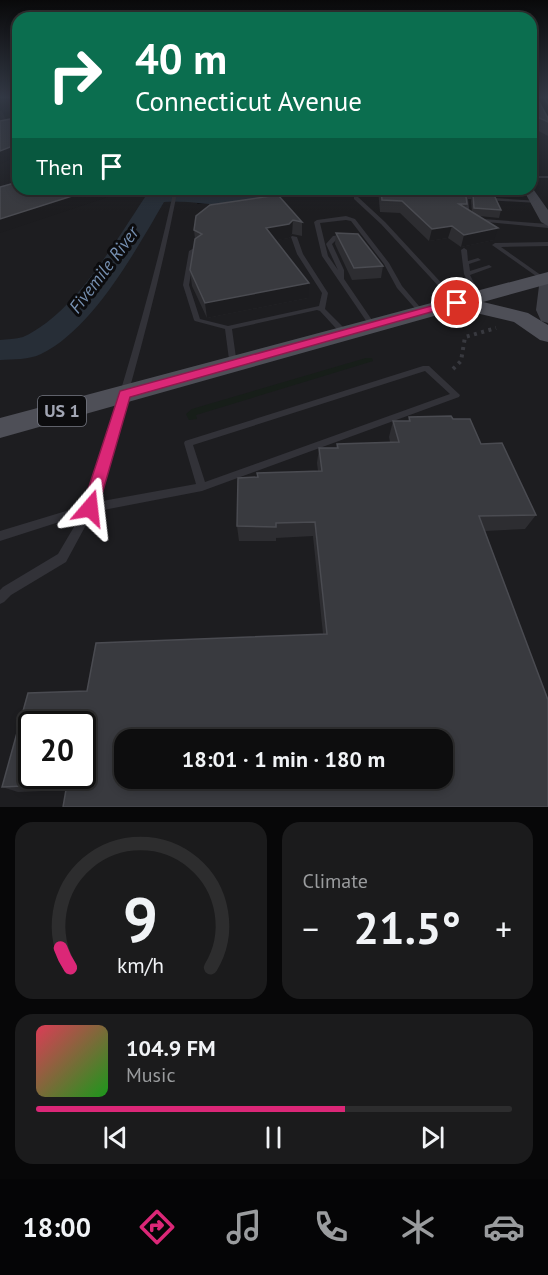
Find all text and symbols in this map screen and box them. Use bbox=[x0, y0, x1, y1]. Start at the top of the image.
text: 40 m bbox=[135, 31, 227, 86]
icon: right bbox=[36, 36, 114, 114]
text: Connecticut Avenue bbox=[135, 84, 362, 118]
icon: arrive bbox=[95, 150, 128, 183]
text: Then bbox=[36, 153, 83, 181]
water label: Fivemile River bbox=[64, 221, 144, 318]
pin bbox=[431, 277, 482, 328]
icon: arrive bbox=[440, 286, 473, 319]
road number: US 1 bbox=[38, 396, 86, 426]
position arrow bbox=[58, 476, 122, 540]
speed limit sign: 20 bbox=[18, 711, 96, 789]
text: 18:01 · 1 min · 180 m bbox=[182, 745, 385, 773]
text: Climate bbox=[303, 868, 368, 894]
text: 9 bbox=[123, 878, 158, 959]
text: 21.5° bbox=[354, 898, 461, 956]
text: − bbox=[303, 907, 319, 950]
text: + bbox=[495, 907, 512, 950]
text: km/h bbox=[117, 951, 164, 979]
text: 104.9 FM bbox=[126, 1034, 216, 1062]
text: Music bbox=[126, 1062, 175, 1088]
icon: previous bbox=[99, 1121, 132, 1154]
icon: pause bbox=[257, 1121, 290, 1154]
icon: next bbox=[416, 1121, 449, 1154]
icon: directions bbox=[136, 1206, 178, 1248]
icon: music bbox=[223, 1206, 265, 1248]
icon: phone bbox=[310, 1206, 352, 1248]
icon: climate bbox=[397, 1206, 439, 1248]
icon: car bbox=[483, 1206, 525, 1248]
text: 18:00 bbox=[22, 1210, 91, 1244]

